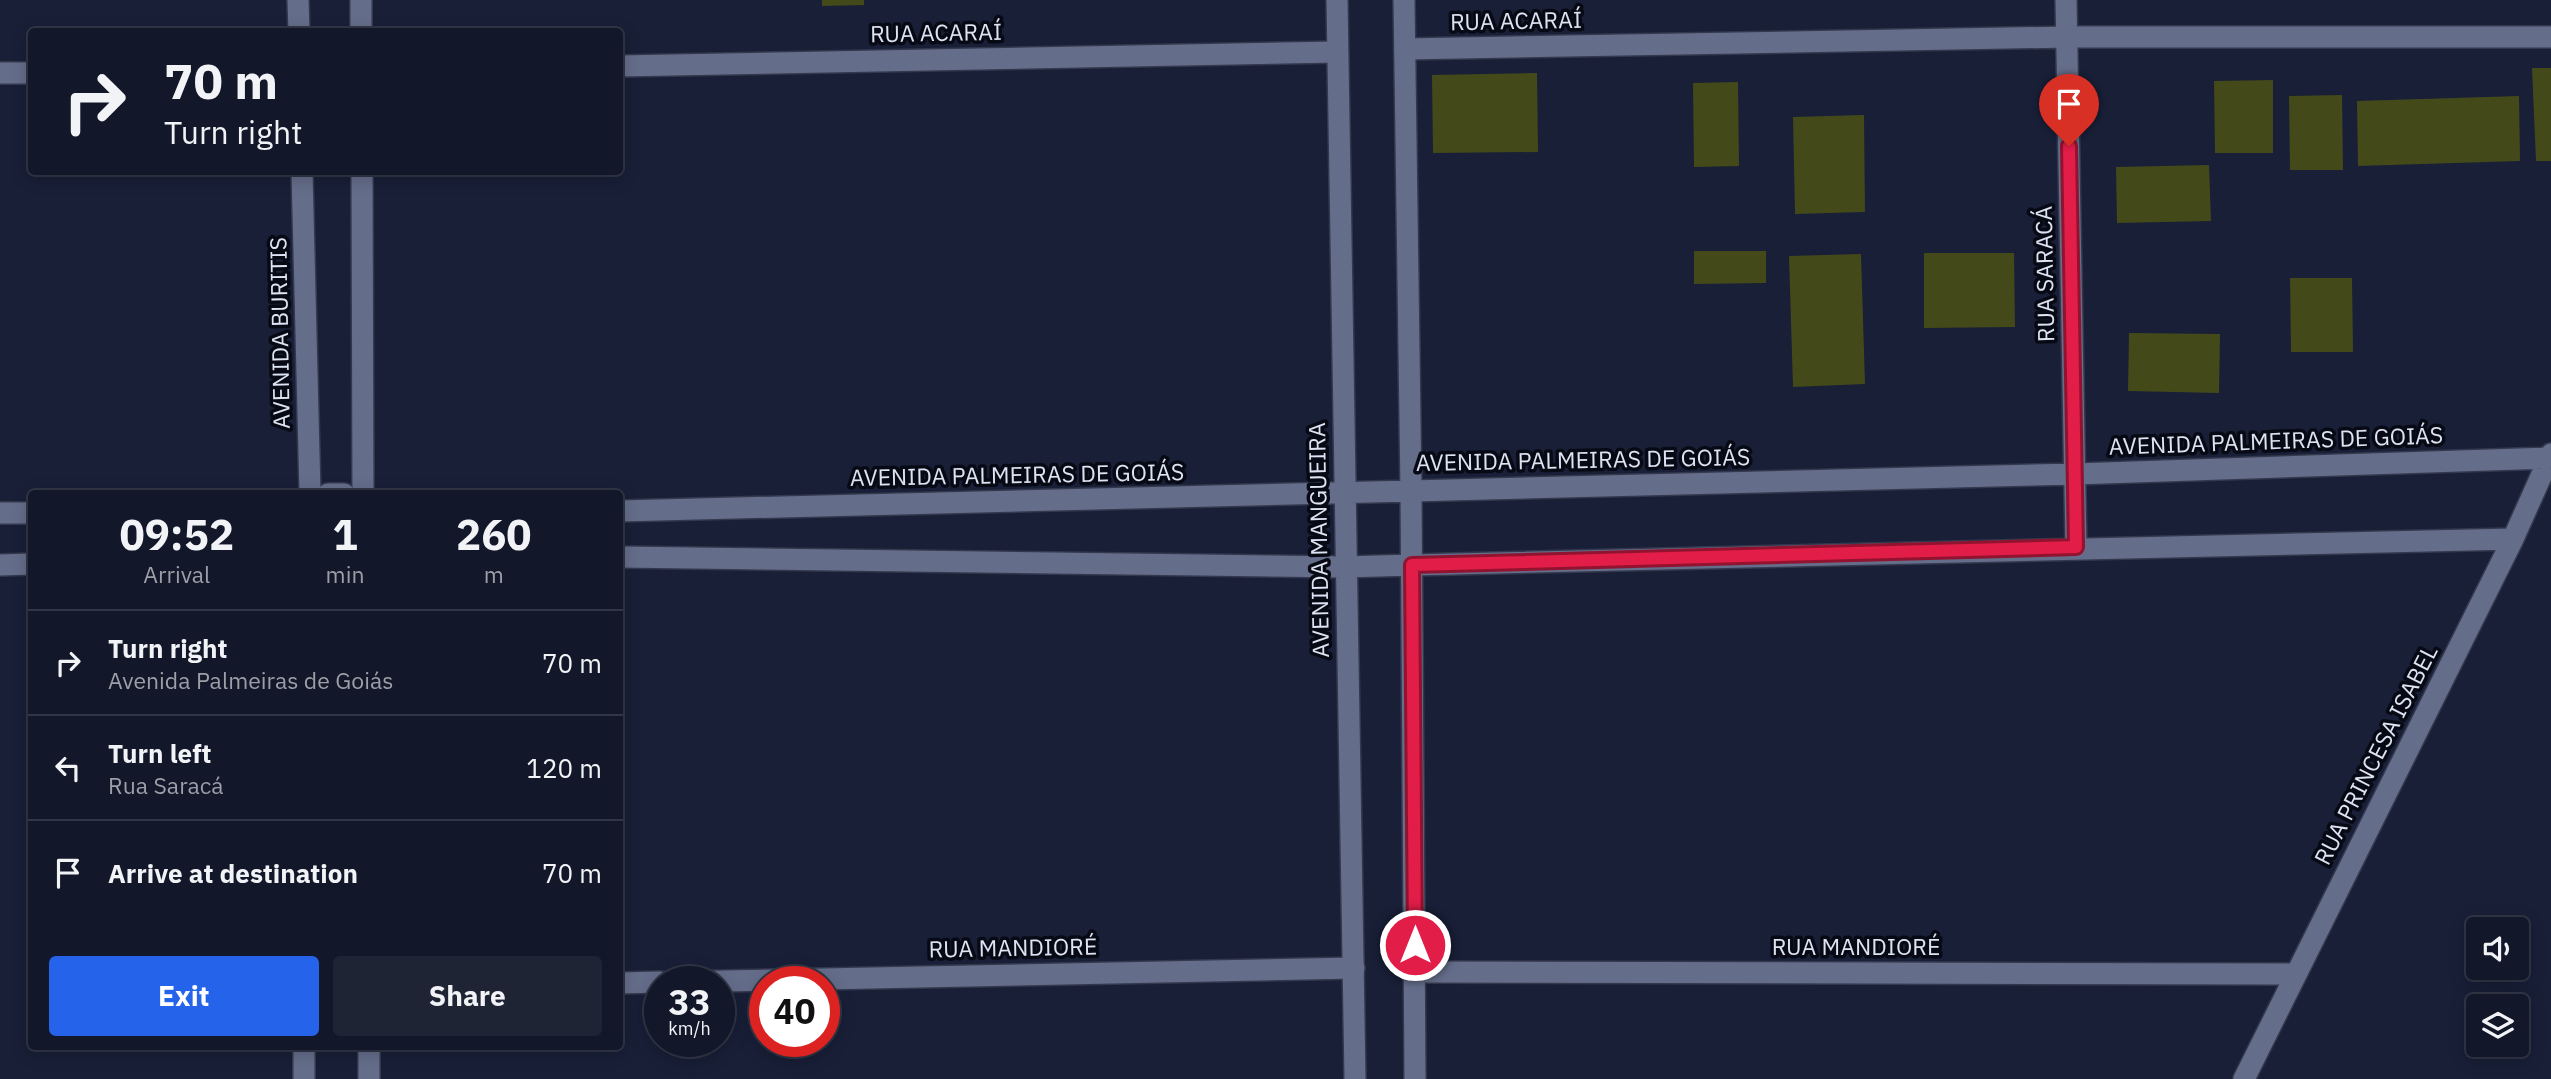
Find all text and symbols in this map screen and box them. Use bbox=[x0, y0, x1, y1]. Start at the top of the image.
street label: RUA ACARAÍ bbox=[1450, 4, 1582, 36]
street label: RUA ACARAÍ bbox=[870, 16, 1002, 48]
text: 70 m bbox=[164, 49, 278, 112]
icon: right bbox=[49, 56, 140, 147]
pin bbox=[2039, 74, 2099, 146]
icon: arrive bbox=[2050, 85, 2088, 123]
text: Turn right bbox=[164, 111, 302, 153]
street label: RUA SARACÁ bbox=[2028, 205, 2060, 342]
street label: AVENIDA BURITIS bbox=[262, 237, 296, 429]
street label: AVENIDA PALMEIRAS DE GOIÁS bbox=[2108, 419, 2444, 461]
street label: AVENIDA MANGUEIRA bbox=[1301, 422, 1335, 658]
street label: AVENIDA PALMEIRAS DE GOIÁS bbox=[1415, 441, 1751, 477]
street label: AVENIDA PALMEIRAS DE GOIÁS bbox=[849, 456, 1185, 492]
text: 09:52 bbox=[119, 507, 234, 562]
text: 1 bbox=[332, 507, 358, 562]
text: 260 bbox=[456, 507, 532, 562]
text: Arrival bbox=[143, 559, 210, 589]
text: min bbox=[326, 559, 364, 589]
text: m bbox=[484, 559, 504, 589]
text: Turn right bbox=[108, 631, 227, 665]
street label: RUA PRINCESA ISABEL bbox=[2307, 640, 2444, 869]
icon: right bbox=[49, 644, 87, 682]
text: 70 m bbox=[542, 646, 602, 680]
text: Avenida Palmeiras de Goiás bbox=[108, 665, 393, 695]
text: Turn left bbox=[108, 736, 211, 770]
icon: left bbox=[49, 749, 87, 787]
text: 120 m bbox=[526, 751, 602, 785]
text: Rua Saracá bbox=[108, 770, 224, 800]
icon: arrive bbox=[49, 854, 87, 892]
text: Arrive at destination bbox=[108, 856, 358, 890]
text: 70 m bbox=[542, 856, 602, 890]
position arrow bbox=[1378, 908, 1452, 982]
map controls bbox=[2466, 917, 2529, 1057]
button: sound bbox=[2466, 917, 2529, 980]
street label: RUA MANDIORÉ bbox=[928, 931, 1098, 963]
street label: RUA MANDIORÉ bbox=[1772, 931, 1940, 961]
button: Exit bbox=[49, 956, 319, 1036]
button: Share bbox=[333, 956, 602, 1036]
speed limit sign: 40 bbox=[749, 966, 840, 1057]
text: 33 bbox=[668, 979, 711, 1025]
button: layers bbox=[2466, 994, 2529, 1057]
text: km/h bbox=[668, 1017, 711, 1040]

